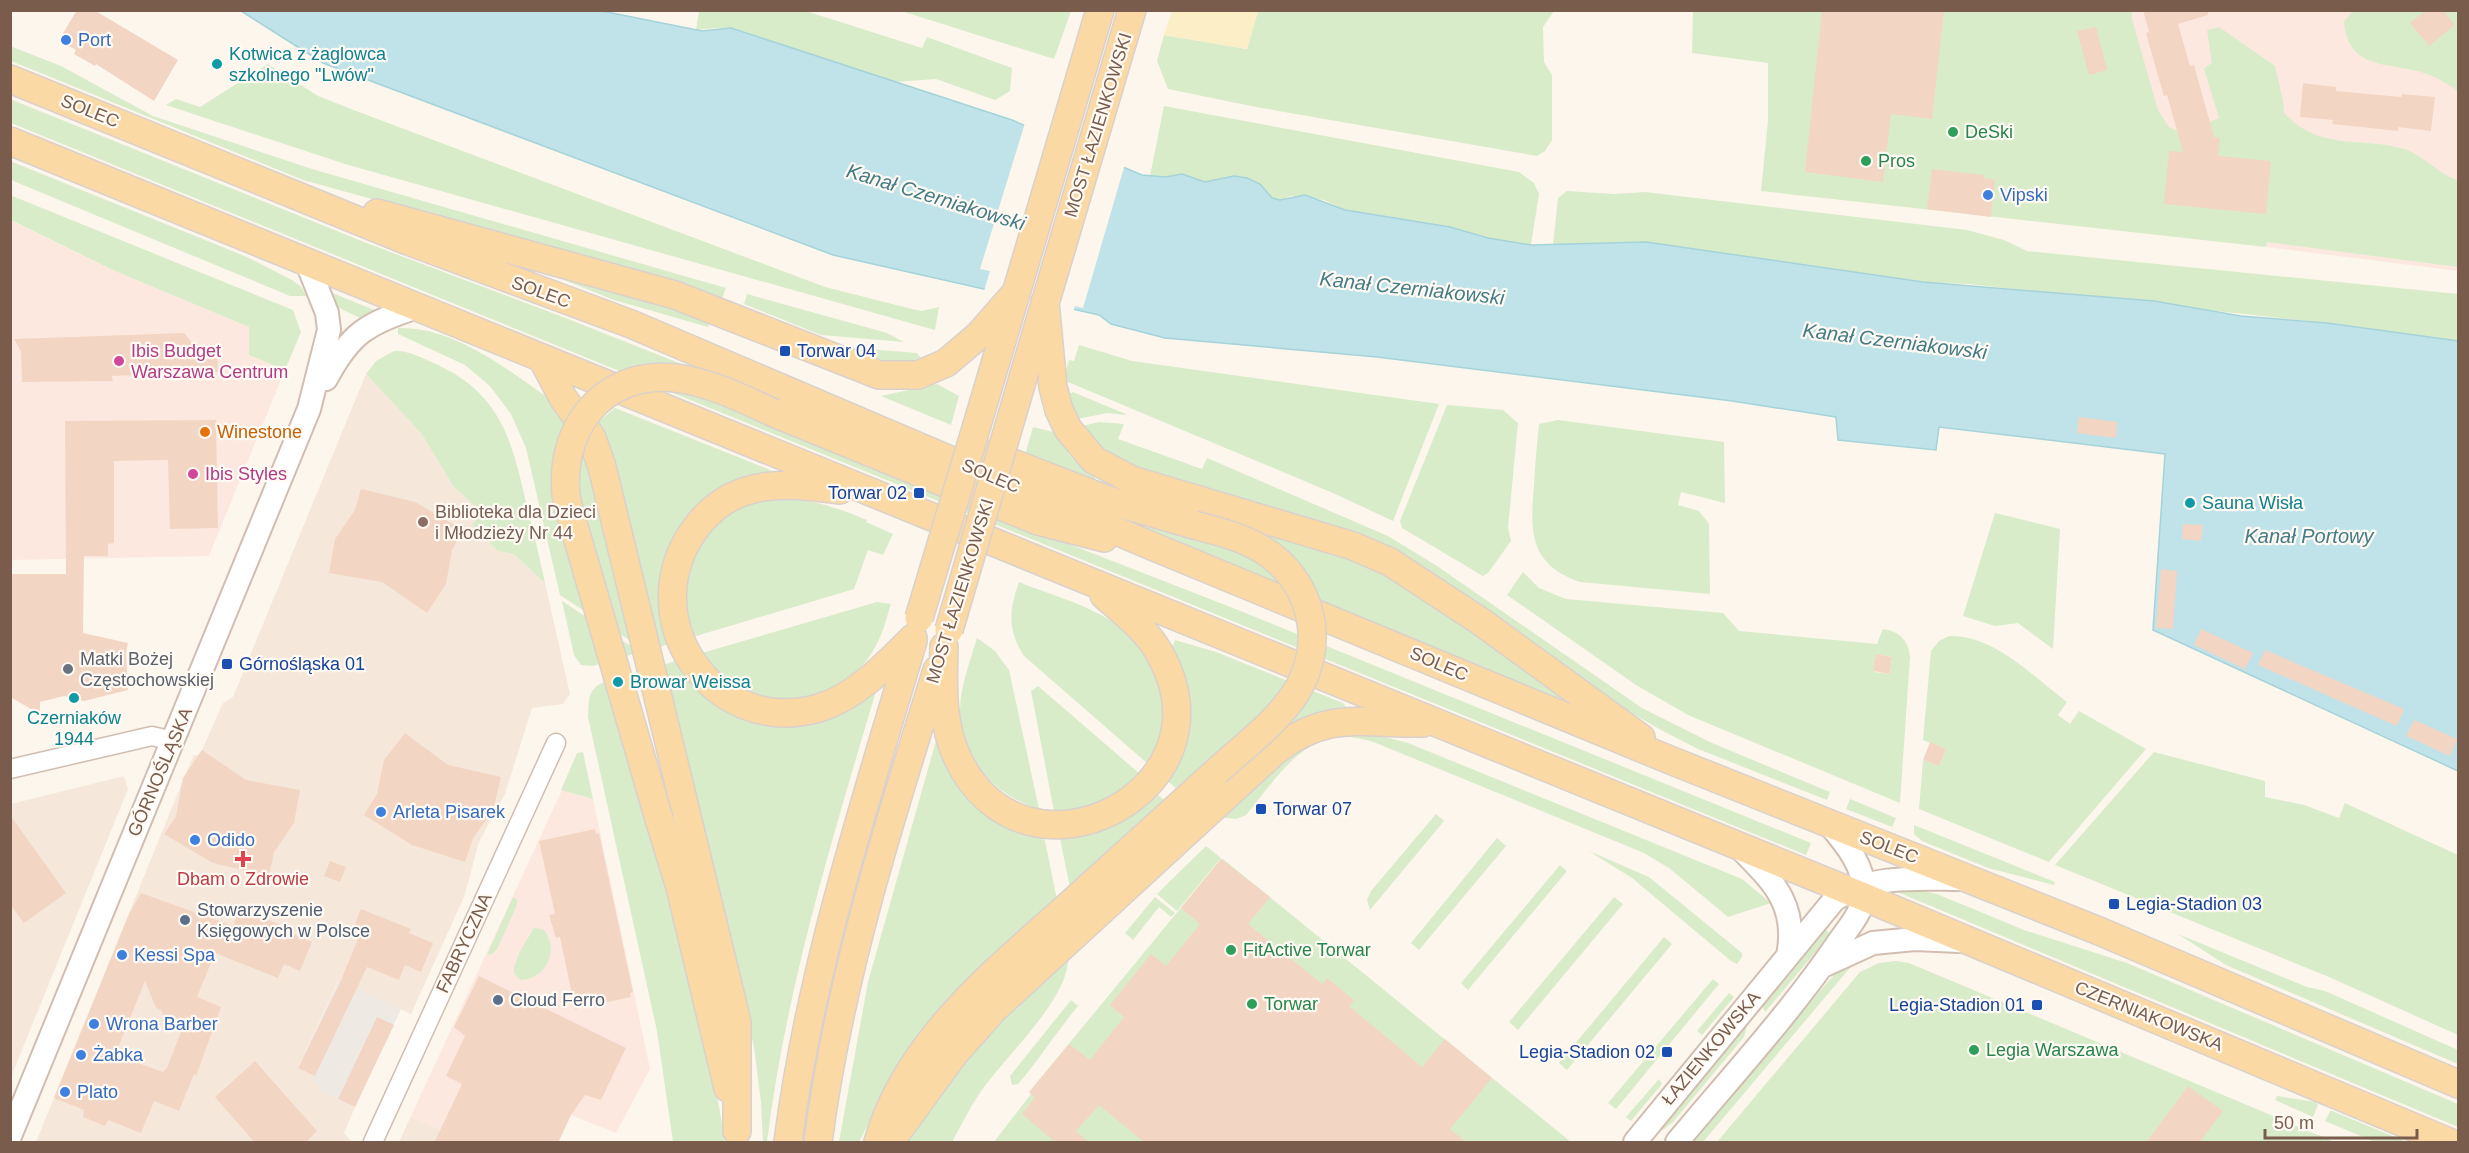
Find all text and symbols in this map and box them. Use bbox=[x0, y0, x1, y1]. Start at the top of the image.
place label: Port bbox=[78, 30, 111, 50]
street label: MOST ŁAZIENKOWSKI bbox=[1060, 30, 1136, 220]
marker: Port bbox=[59, 33, 73, 47]
place label: Kotwica z żaglowca szkolnego "Lwów" bbox=[229, 44, 387, 85]
marker: Kotwica z żaglowca szkolnego "Lwów" bbox=[210, 57, 224, 71]
street label: SOLEC bbox=[58, 90, 122, 132]
place label: DeSki bbox=[1965, 122, 2013, 142]
marker: DeSki bbox=[1946, 125, 1960, 139]
place label: Pros bbox=[1878, 151, 1915, 171]
marker: Pros bbox=[1859, 154, 1873, 168]
water label: Kanał Czerniakowski bbox=[844, 159, 1029, 235]
place label: Vipski bbox=[2000, 185, 2048, 205]
marker: Vipski bbox=[1981, 188, 1995, 202]
water label: Kanał Czerniakowski bbox=[1319, 267, 1506, 309]
street label: SOLEC bbox=[509, 272, 573, 312]
water label: Kanał Czerniakowski bbox=[1802, 319, 1989, 363]
place label: Ibis Budget Warszawa Centrum bbox=[131, 341, 288, 382]
place label: Torwar 04 bbox=[797, 341, 876, 361]
marker: Torwar 04 bbox=[778, 344, 792, 358]
marker: Ibis Budget Warszawa Centrum bbox=[112, 354, 126, 368]
place label: Winestone bbox=[217, 422, 302, 442]
marker: Winestone bbox=[198, 425, 212, 439]
street label: SOLEC bbox=[959, 455, 1023, 497]
place label: Ibis Styles bbox=[205, 464, 287, 484]
marker: Ibis Styles bbox=[186, 467, 200, 481]
place label: Torwar 02 bbox=[828, 483, 907, 503]
marker: Torwar 02 bbox=[912, 486, 926, 500]
place label: Sauna Wisła bbox=[2202, 493, 2304, 513]
street label: MOST ŁAZIENKOWSKI bbox=[922, 496, 998, 686]
marker: Sauna Wisła bbox=[2183, 496, 2197, 510]
place label: Biblioteka dla Dzieci i Młodzieży Nr 44 bbox=[435, 502, 596, 543]
marker: Biblioteka dla Dzieci i Młodzieży Nr 44 bbox=[416, 515, 430, 529]
water label: Kanał Portowy bbox=[2245, 525, 2374, 547]
street label: SOLEC bbox=[1407, 643, 1471, 685]
place label: Matki Bożej Częstochowskiej bbox=[80, 649, 214, 690]
place label: Górnośląska 01 bbox=[239, 654, 365, 674]
marker: Górnośląska 01 bbox=[220, 657, 234, 671]
marker: Matki Bożej Częstochowskiej bbox=[61, 662, 75, 676]
place label: Browar Weissa bbox=[630, 672, 752, 692]
marker: Browar Weissa bbox=[611, 675, 625, 689]
marker: Czerniaków 1944 bbox=[67, 691, 81, 705]
street label: GÓRNOŚLĄSKA bbox=[123, 704, 196, 839]
place label: Czerniaków 1944 bbox=[27, 708, 122, 749]
place label: Torwar 07 bbox=[1273, 799, 1352, 819]
place label: Arleta Pisarek bbox=[393, 802, 506, 822]
marker: Torwar 07 bbox=[1254, 802, 1268, 816]
marker: Arleta Pisarek bbox=[374, 805, 388, 819]
street label: SOLEC bbox=[1857, 827, 1921, 867]
place label: Odido bbox=[207, 830, 255, 850]
marker: Odido bbox=[188, 833, 202, 847]
marker: Dbam o Zdrowie bbox=[236, 852, 250, 866]
place label: Dbam o Zdrowie bbox=[177, 869, 309, 889]
street label: FABRYCZNA bbox=[432, 890, 496, 996]
place label: Legia-Stadion 03 bbox=[2126, 894, 2262, 914]
marker: Legia-Stadion 03 bbox=[2107, 897, 2121, 911]
place label: Stowarzyszenie Księgowych w Polsce bbox=[197, 900, 370, 941]
marker: Stowarzyszenie Księgowych w Polsce bbox=[178, 913, 192, 927]
place label: FitActive Torwar bbox=[1243, 940, 1371, 960]
marker: FitActive Torwar bbox=[1224, 943, 1238, 957]
place label: Kessi Spa bbox=[134, 945, 216, 965]
marker: Kessi Spa bbox=[115, 948, 129, 962]
street label: CZERNIAKOWSKA bbox=[2072, 977, 2226, 1055]
street label: ŁAZIENKOWSKA bbox=[1658, 987, 1764, 1109]
place label: Cloud Ferro bbox=[510, 990, 605, 1010]
marker: Cloud Ferro bbox=[491, 993, 505, 1007]
place label: Torwar bbox=[1264, 994, 1318, 1014]
place label: Legia-Stadion 01 bbox=[1889, 995, 2025, 1015]
marker: Torwar bbox=[1245, 997, 1259, 1011]
marker: Legia-Stadion 01 bbox=[2030, 998, 2044, 1012]
place label: Wrona Barber bbox=[106, 1014, 218, 1034]
marker: Wrona Barber bbox=[87, 1017, 101, 1031]
place label: Legia Warszawa bbox=[1986, 1040, 2119, 1060]
place label: Legia-Stadion 02 bbox=[1519, 1042, 1655, 1062]
marker: Legia Warszawa bbox=[1967, 1043, 1981, 1057]
place label: Żabka bbox=[93, 1045, 144, 1065]
marker: Legia-Stadion 02 bbox=[1660, 1045, 1674, 1059]
marker: Żabka bbox=[74, 1048, 88, 1062]
place label: Plato bbox=[77, 1082, 118, 1102]
marker: Plato bbox=[58, 1085, 72, 1099]
scale bar bbox=[2265, 1102, 2416, 1140]
text: 50 m bbox=[2274, 1113, 2314, 1133]

